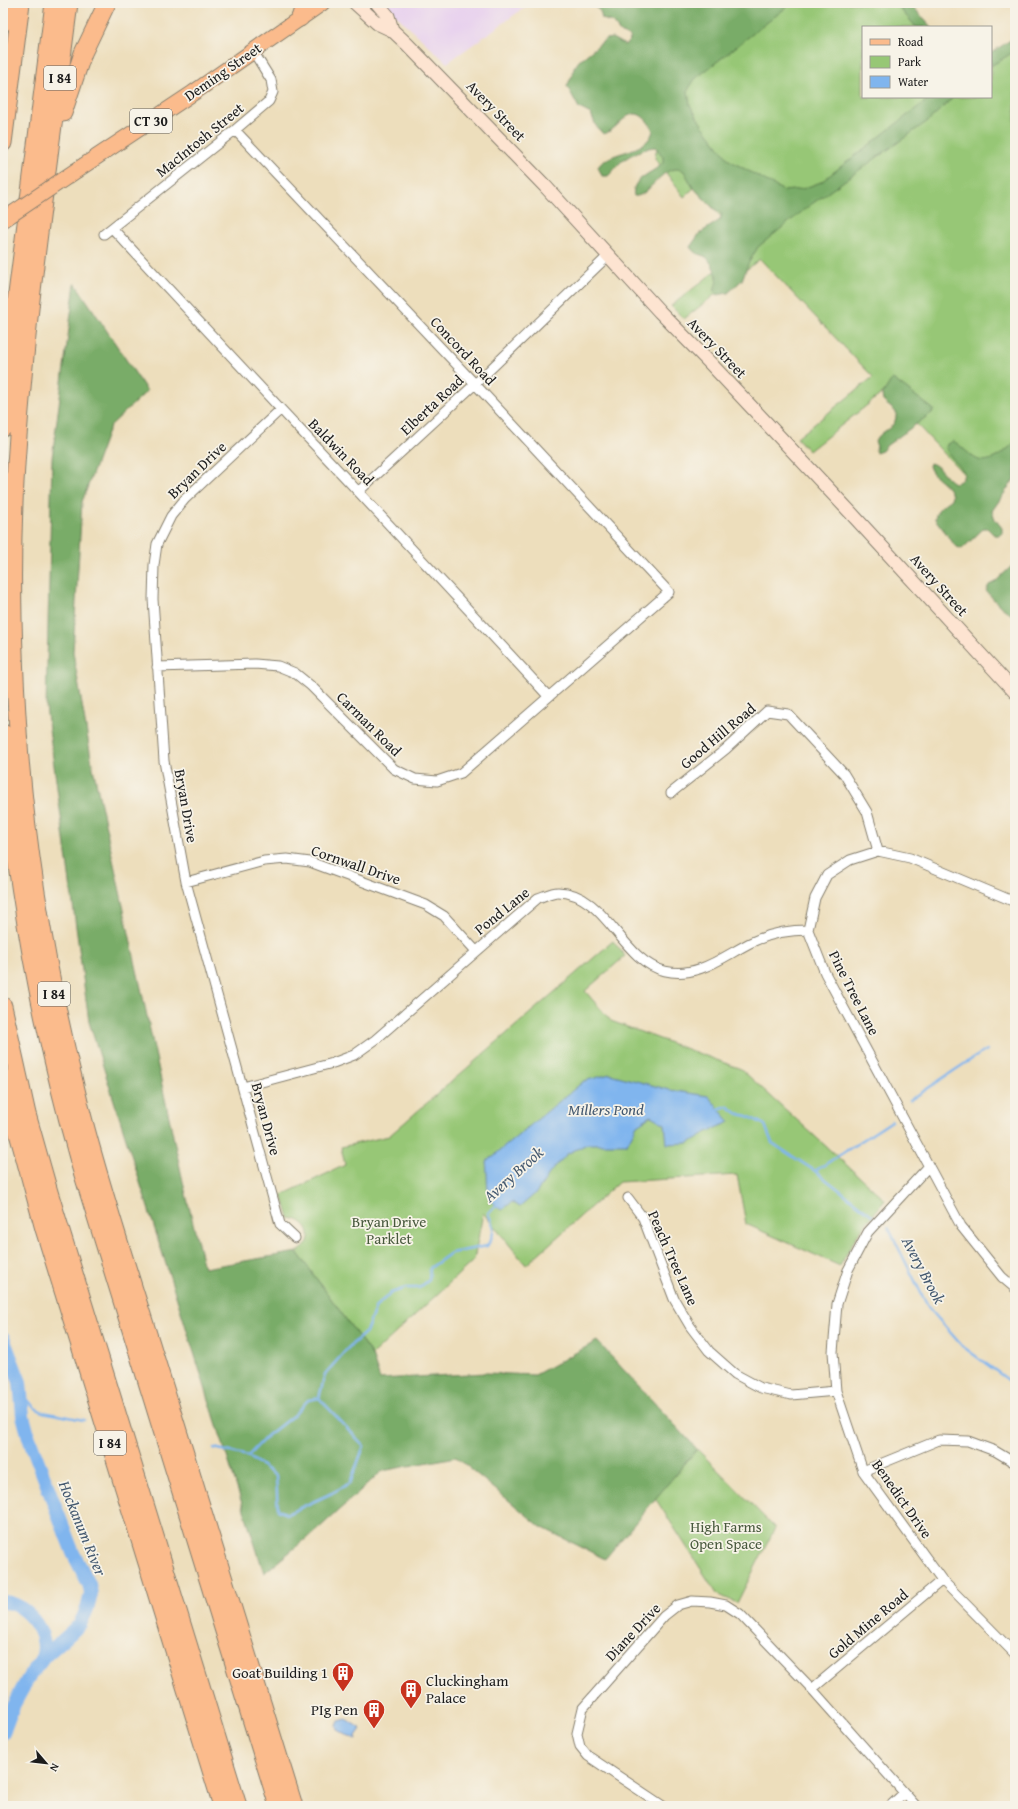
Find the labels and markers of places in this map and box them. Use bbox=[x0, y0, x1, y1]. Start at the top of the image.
building icon: Goat Building 1 bbox=[330, 1660, 356, 1693]
place label: Goat Building 1 bbox=[232, 1662, 328, 1683]
place label: Cluckingham Palace bbox=[426, 1670, 509, 1708]
building icon: Cluckingham Palace bbox=[398, 1677, 424, 1710]
building icon: PIg Pen bbox=[361, 1697, 387, 1730]
place label: PIg Pen bbox=[311, 1699, 359, 1720]

